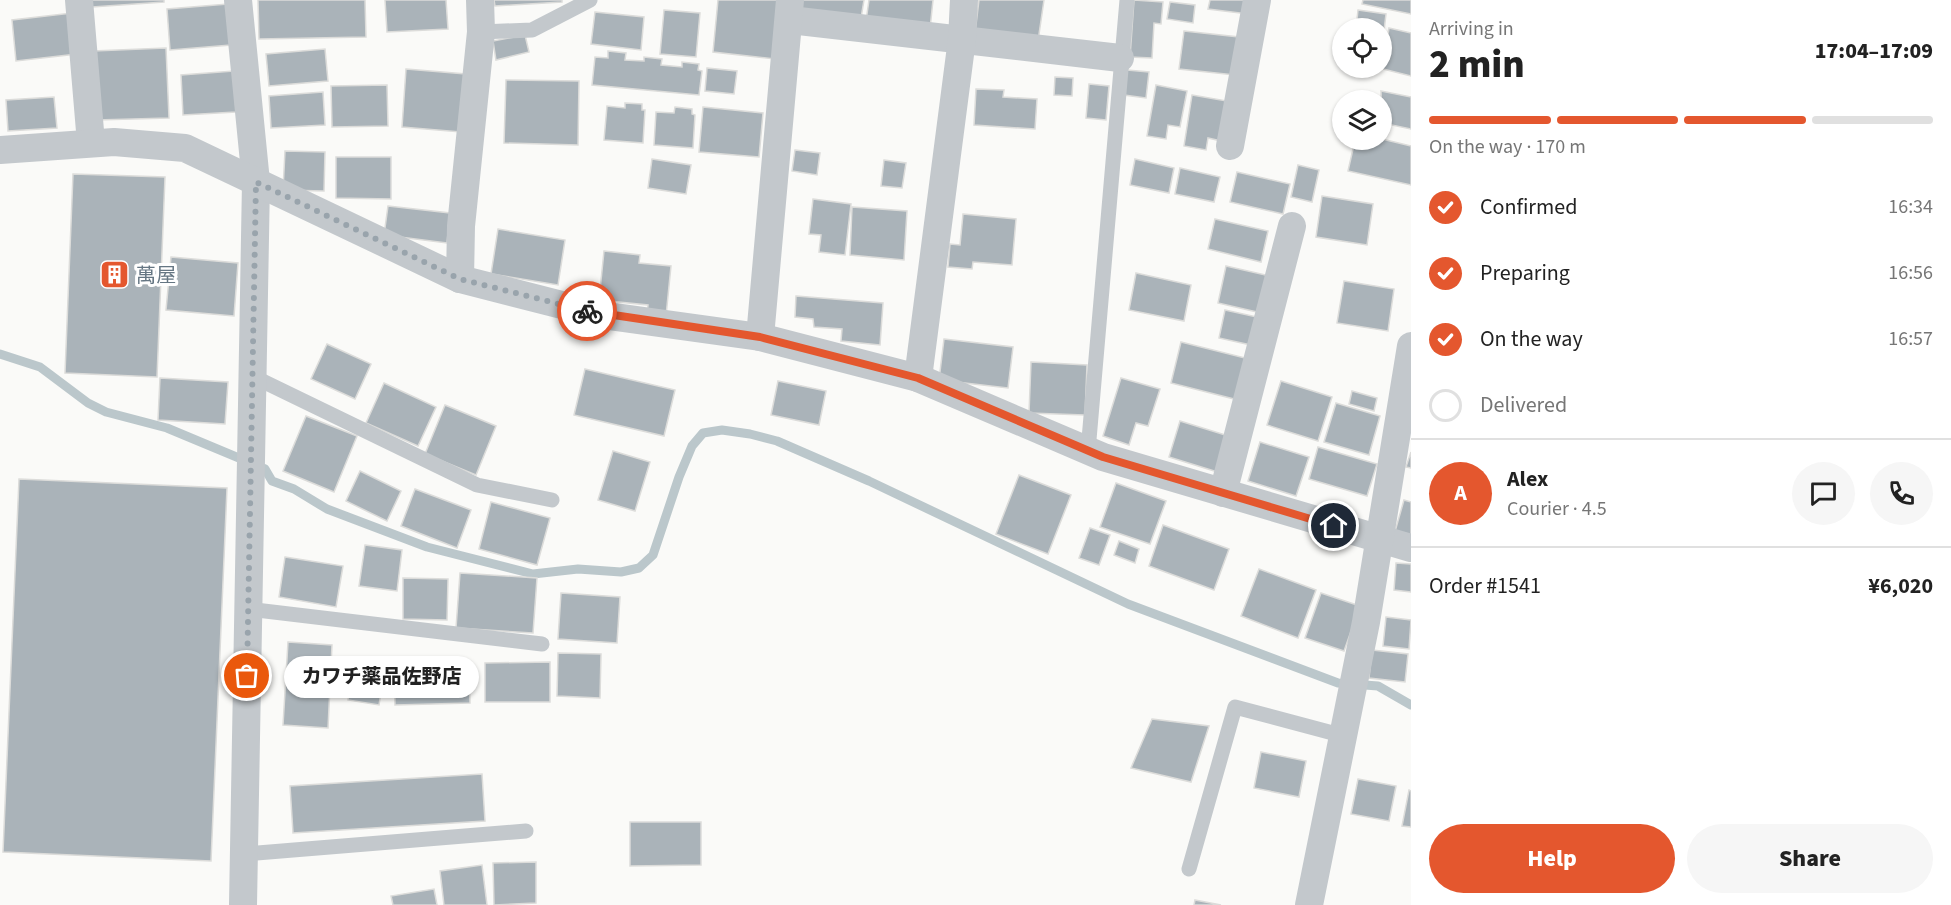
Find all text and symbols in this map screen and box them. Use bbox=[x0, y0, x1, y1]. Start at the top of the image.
text: Arriving in bbox=[1429, 15, 1514, 43]
map controls bbox=[1332, 18, 1392, 150]
button: locate bbox=[1332, 18, 1392, 78]
text: 17:04–17:09 bbox=[1815, 35, 1933, 67]
text: 2 min bbox=[1429, 37, 1525, 93]
button: layers bbox=[1332, 90, 1392, 150]
text: On the way · 170 m bbox=[1429, 133, 1586, 161]
icon: check bbox=[1429, 191, 1462, 224]
text: Confirmed bbox=[1480, 191, 1577, 223]
text: 16:34 bbox=[1888, 193, 1933, 221]
icon: check bbox=[1429, 257, 1462, 290]
text: Preparing bbox=[1480, 257, 1570, 289]
building icon: 萬屋 bbox=[99, 259, 131, 291]
text: 16:56 bbox=[1888, 259, 1933, 287]
place label: 萬屋 bbox=[136, 262, 176, 290]
courier bbox=[557, 281, 617, 341]
icon: bike bbox=[571, 295, 604, 328]
icon: check bbox=[1429, 323, 1462, 356]
text: On the way bbox=[1480, 323, 1583, 355]
text: 16:57 bbox=[1888, 325, 1933, 353]
text: Delivered bbox=[1480, 389, 1567, 421]
button: chat bbox=[1792, 462, 1855, 525]
button: phone bbox=[1870, 462, 1933, 525]
text: Alex bbox=[1507, 463, 1548, 495]
text: A bbox=[1454, 477, 1467, 509]
text: Courier · 4.5 bbox=[1507, 495, 1607, 523]
pin bbox=[1308, 500, 1359, 551]
icon: home bbox=[1317, 509, 1350, 542]
text: Order #1541 bbox=[1429, 570, 1541, 602]
text: ¥6,020 bbox=[1868, 570, 1933, 602]
pin bbox=[221, 650, 272, 701]
callout: カワチ薬品佐野店 bbox=[283, 655, 478, 697]
icon: bag bbox=[230, 659, 263, 692]
text: カワチ薬品佐野店 bbox=[302, 663, 462, 691]
button: Help bbox=[1429, 824, 1675, 893]
button: Share bbox=[1687, 824, 1933, 893]

